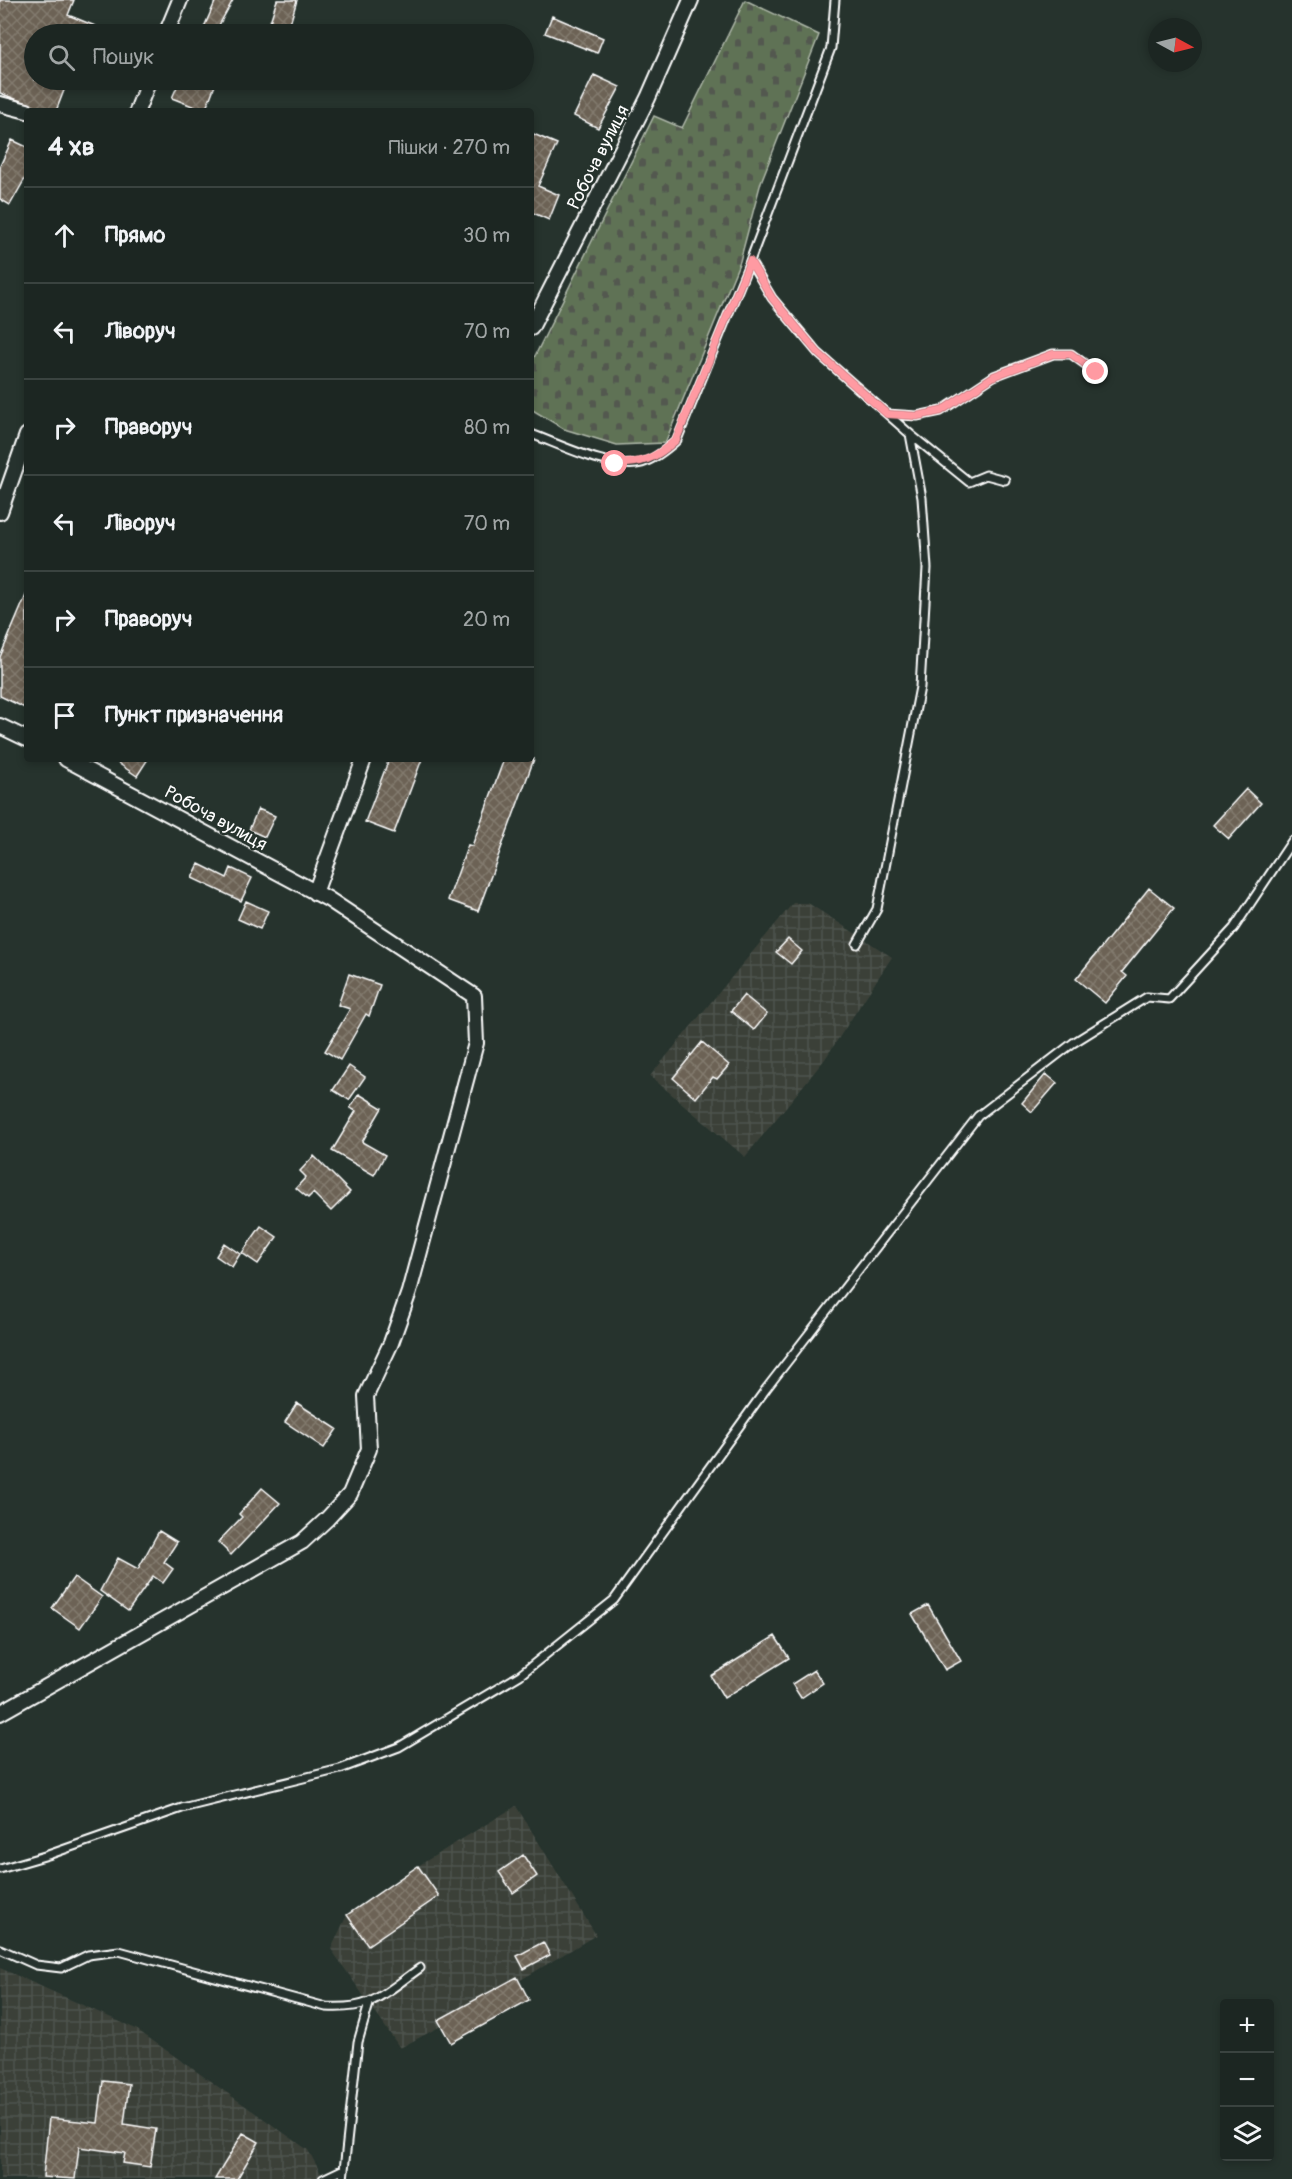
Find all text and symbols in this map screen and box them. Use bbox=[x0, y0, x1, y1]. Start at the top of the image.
north arrow bbox=[1148, 18, 1202, 72]
search box bbox=[24, 24, 534, 90]
icon: search bbox=[45, 41, 78, 74]
text: Пошук bbox=[93, 43, 154, 71]
street label: Робоча вулиця bbox=[562, 101, 635, 213]
text: 4 хв bbox=[48, 131, 95, 163]
text: Пішки · 270 m bbox=[388, 135, 510, 160]
icon: ahead bbox=[48, 219, 81, 252]
text: Прямо bbox=[105, 221, 165, 249]
text: 30 m bbox=[463, 223, 510, 248]
icon: left bbox=[48, 315, 81, 348]
text: Ліворуч bbox=[105, 317, 176, 345]
text: 70 m bbox=[464, 319, 510, 344]
route end bbox=[1082, 358, 1108, 384]
icon: right bbox=[48, 411, 81, 444]
text: Праворуч bbox=[105, 413, 192, 441]
text: 80 m bbox=[464, 415, 510, 440]
route start bbox=[601, 450, 627, 476]
icon: left bbox=[48, 507, 81, 540]
text: Ліворуч bbox=[105, 509, 176, 537]
text: 70 m bbox=[464, 511, 510, 536]
icon: right bbox=[48, 603, 81, 636]
text: Праворуч bbox=[105, 605, 192, 633]
text: 20 m bbox=[463, 607, 510, 632]
icon: arrive bbox=[48, 699, 81, 732]
text: Пункт призначення bbox=[105, 701, 283, 729]
street label: Робоча вулиця bbox=[160, 781, 271, 856]
map controls bbox=[1220, 1999, 1274, 2161]
button: + bbox=[1220, 1999, 1274, 2053]
button: − bbox=[1220, 2053, 1274, 2107]
button: layers bbox=[1220, 2107, 1274, 2161]

